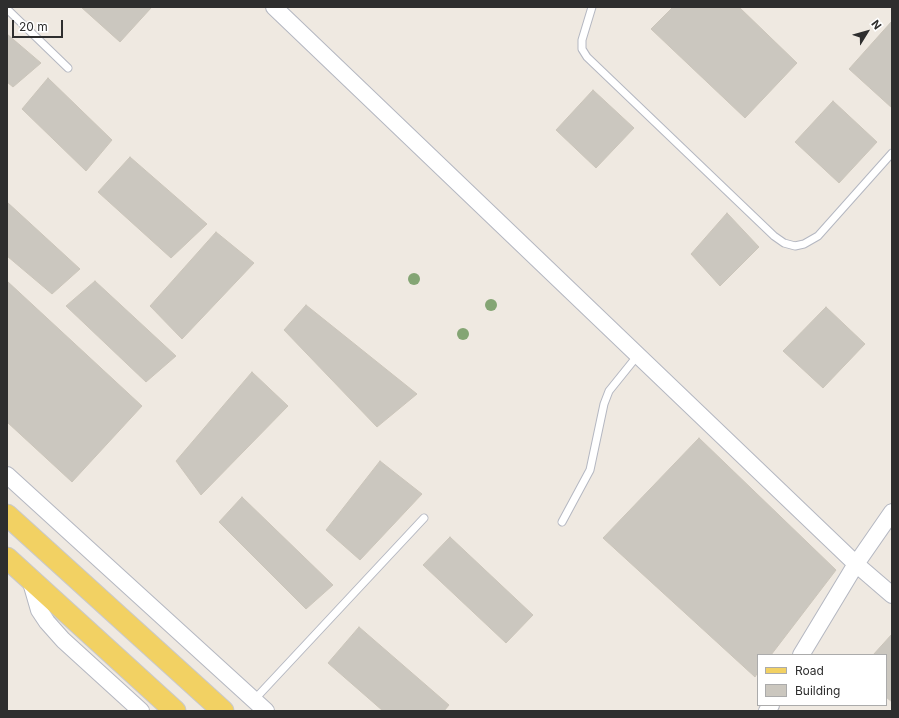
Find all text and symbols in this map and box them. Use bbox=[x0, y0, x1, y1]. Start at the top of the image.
scale bar bbox=[14, 12, 65, 38]
north arrow bbox=[847, 12, 887, 52]
text: N bbox=[868, 17, 885, 32]
text: 20 m bbox=[19, 19, 48, 34]
legend bbox=[757, 654, 887, 706]
text: Road bbox=[795, 663, 824, 678]
text: Building bbox=[795, 683, 840, 698]

